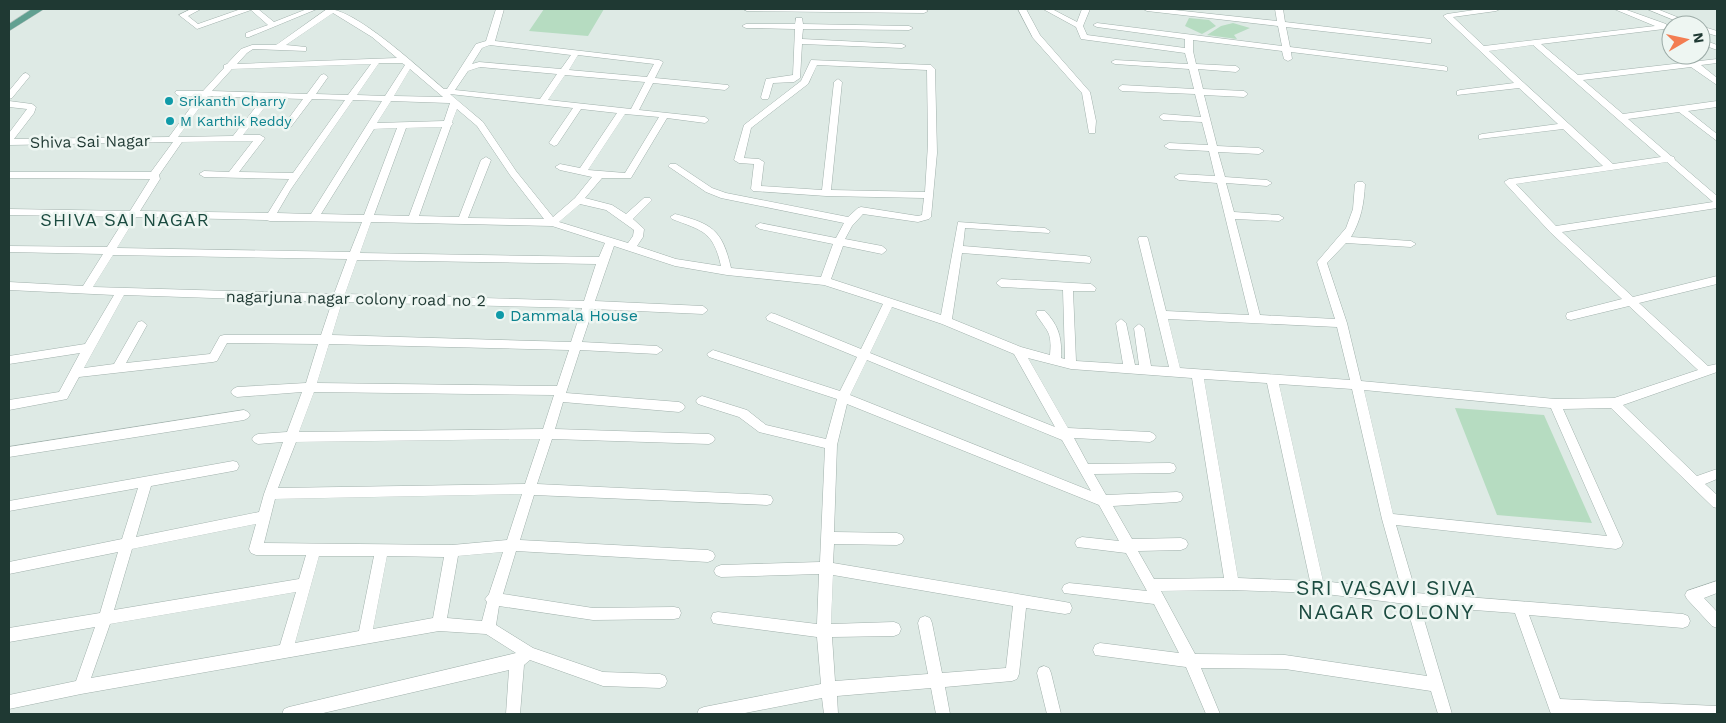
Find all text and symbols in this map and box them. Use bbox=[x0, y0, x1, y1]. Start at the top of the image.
north arrow bbox=[1661, 15, 1711, 65]
text: N bbox=[1690, 32, 1708, 44]
place label: Srikanth Charry bbox=[179, 93, 287, 109]
marker: Srikanth Charry bbox=[163, 95, 175, 107]
place label: M Karthik Reddy bbox=[180, 113, 292, 129]
marker: M Karthik Reddy bbox=[164, 115, 176, 127]
street label: Shiva Sai Nagar bbox=[30, 131, 151, 152]
district label: SHIVA SAI NAGAR bbox=[40, 209, 210, 230]
street label: nagarjuna nagar colony road no 2 bbox=[226, 287, 486, 310]
place label: Dammala House bbox=[510, 306, 638, 325]
marker: Dammala House bbox=[494, 309, 506, 321]
district label: SRI VASAVI SIVA NAGAR COLONY bbox=[1296, 575, 1476, 624]

